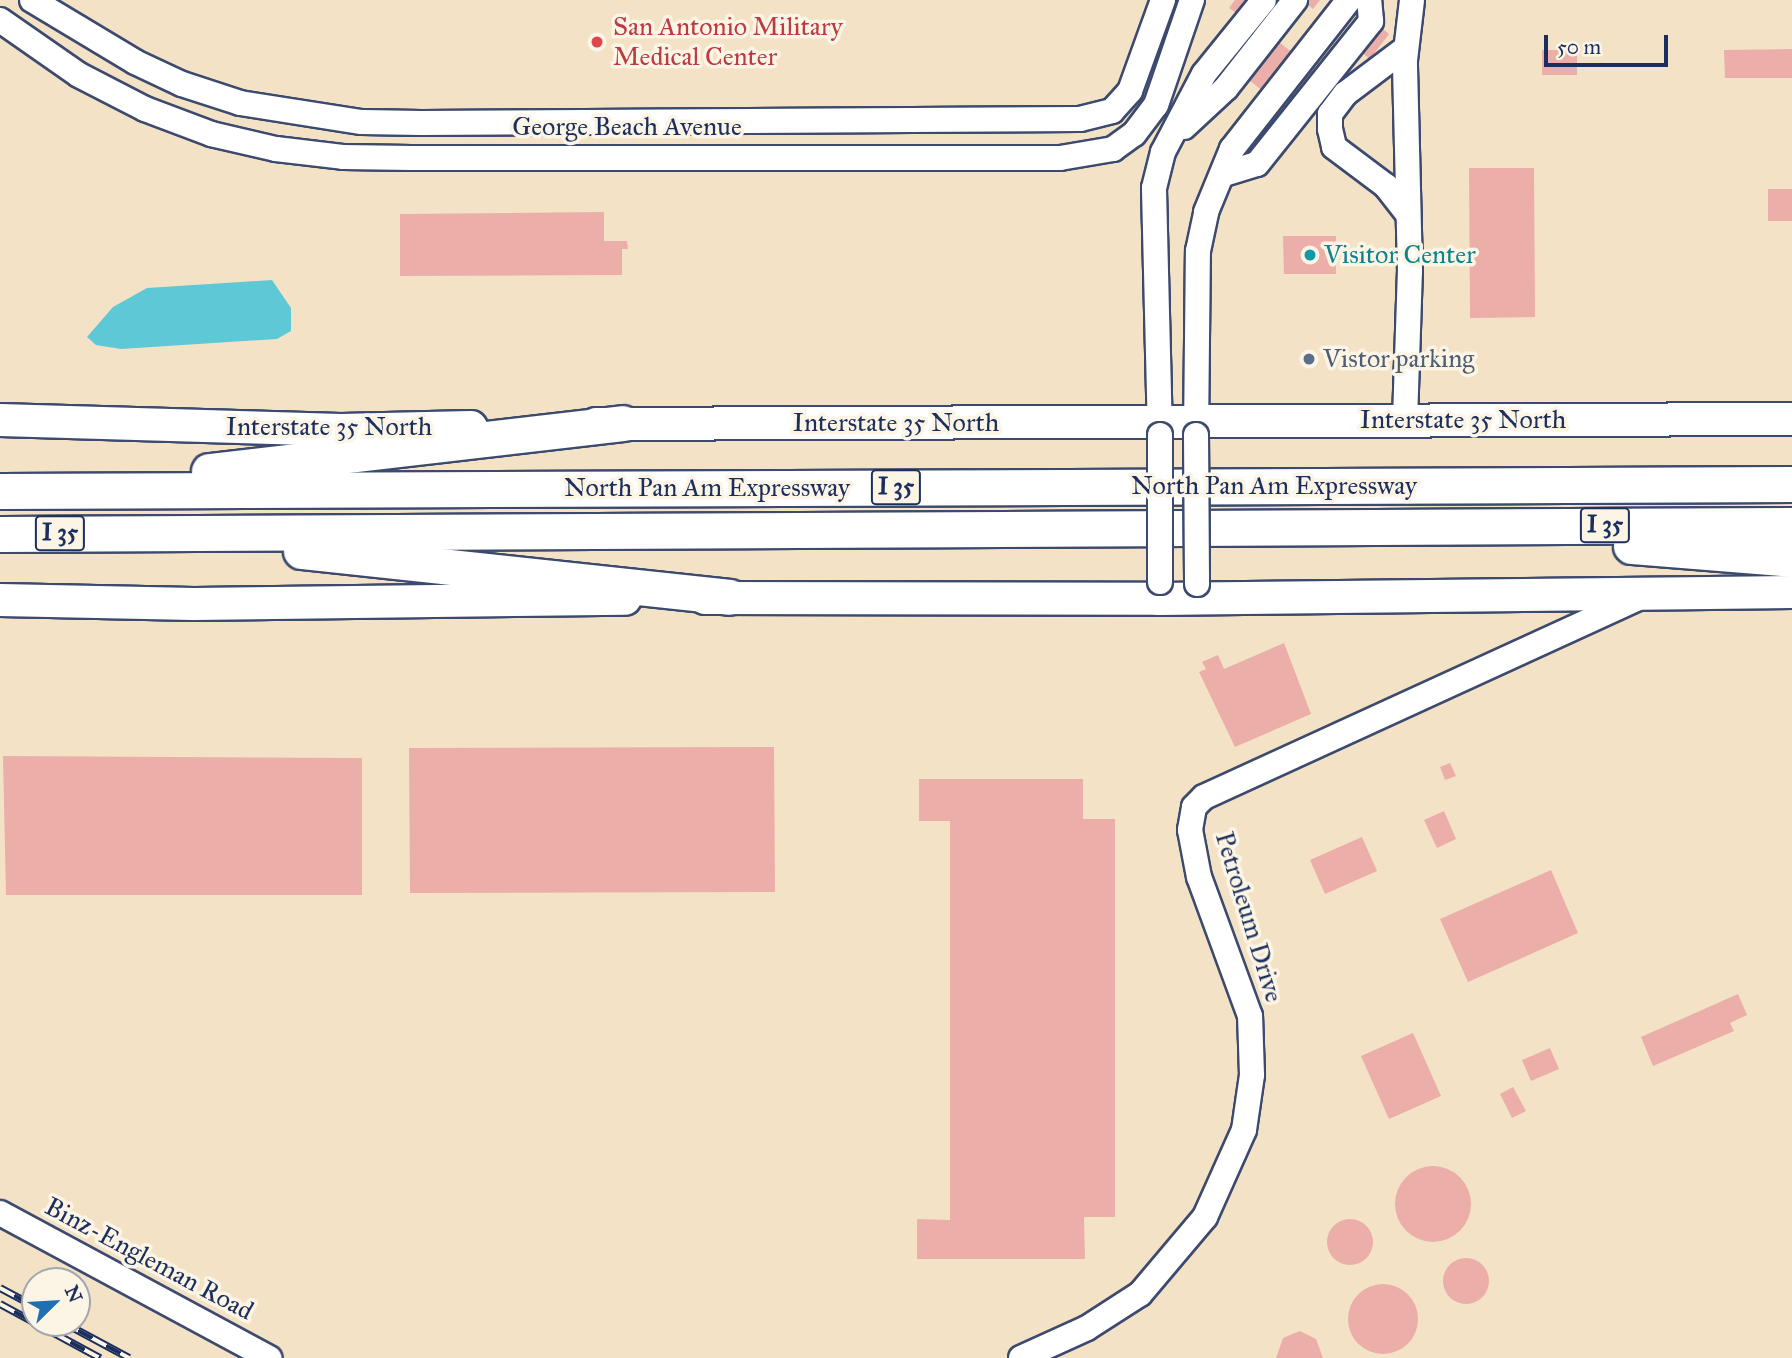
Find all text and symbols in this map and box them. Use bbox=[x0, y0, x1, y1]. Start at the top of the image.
place label: San Antonio Military Medical Center bbox=[613, 11, 843, 72]
scale bar bbox=[1547, 21, 1671, 65]
marker: San Antonio Military Medical Center bbox=[587, 32, 607, 52]
text: 50 m bbox=[1557, 34, 1601, 60]
street label: George Beach Avenue bbox=[512, 111, 742, 143]
place label: Visitor Center bbox=[1324, 239, 1476, 271]
marker: Visitor Center bbox=[1302, 247, 1318, 263]
place label: Vistor parking bbox=[1323, 343, 1474, 375]
marker: Vistor parking bbox=[1301, 351, 1317, 367]
street label: Interstate 35 North bbox=[1360, 404, 1566, 436]
street label: Interstate 35 North bbox=[793, 407, 999, 439]
street label: Interstate 35 North bbox=[226, 411, 432, 443]
road number: I 35 bbox=[870, 466, 922, 508]
street label: North Pan Am Expressway bbox=[1131, 470, 1417, 502]
street label: North Pan Am Expressway bbox=[564, 472, 850, 504]
road number: I 35 bbox=[1579, 504, 1631, 546]
road number: I 35 bbox=[34, 512, 86, 554]
street label: Petroleum Drive bbox=[1208, 828, 1290, 1006]
street label: Binz-Engleman Road bbox=[39, 1191, 259, 1327]
north arrow bbox=[21, 1267, 91, 1337]
text: N bbox=[60, 1282, 88, 1306]

